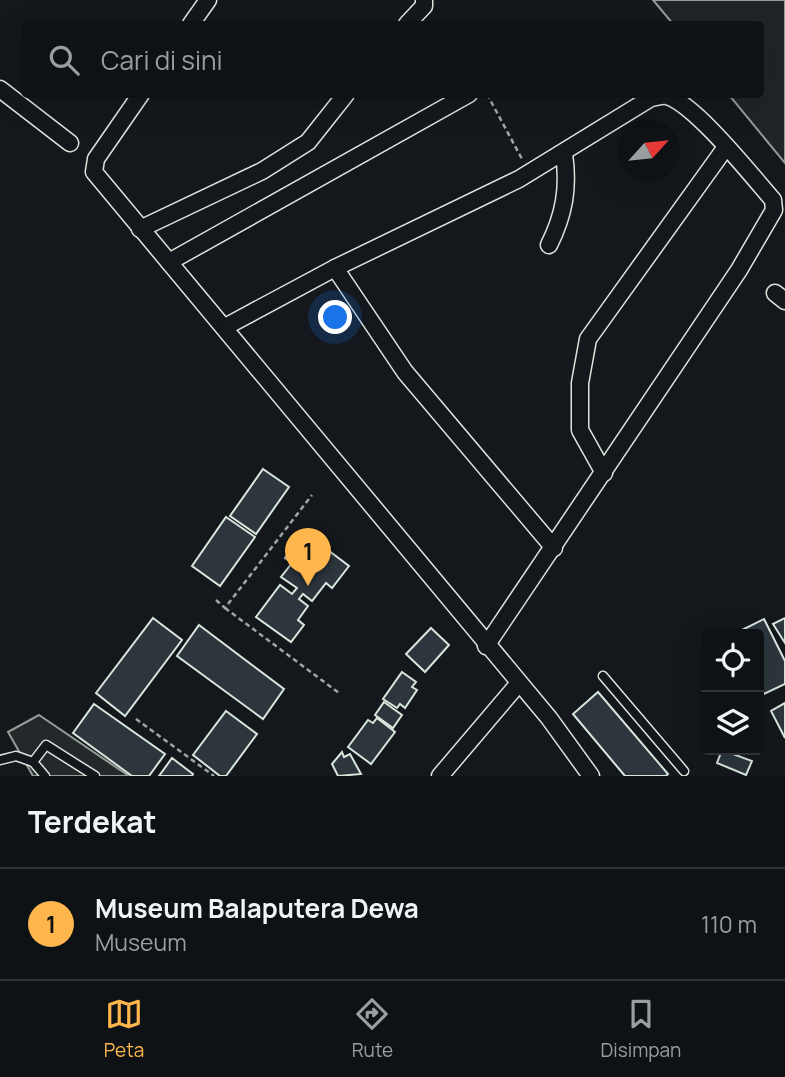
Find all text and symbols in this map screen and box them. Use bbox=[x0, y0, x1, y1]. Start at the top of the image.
search box bbox=[21, 21, 764, 98]
icon: search bbox=[45, 41, 83, 79]
text: Cari di sini bbox=[101, 42, 223, 78]
north arrow bbox=[617, 119, 680, 182]
your location bbox=[318, 300, 352, 334]
pin: 1 bbox=[285, 528, 331, 586]
map controls bbox=[701, 629, 764, 755]
button: locate bbox=[701, 629, 764, 692]
button: layers bbox=[701, 692, 764, 755]
text: Terdekat bbox=[28, 801, 157, 842]
text: Museum Balaputera Dewa bbox=[95, 890, 419, 926]
text: 1 bbox=[46, 908, 56, 940]
text: 110 m bbox=[701, 908, 757, 940]
text: Museum bbox=[95, 926, 187, 958]
tab: Peta bbox=[104, 995, 144, 1063]
tab: Rute bbox=[352, 995, 393, 1063]
tab: Disimpan bbox=[601, 995, 681, 1063]

